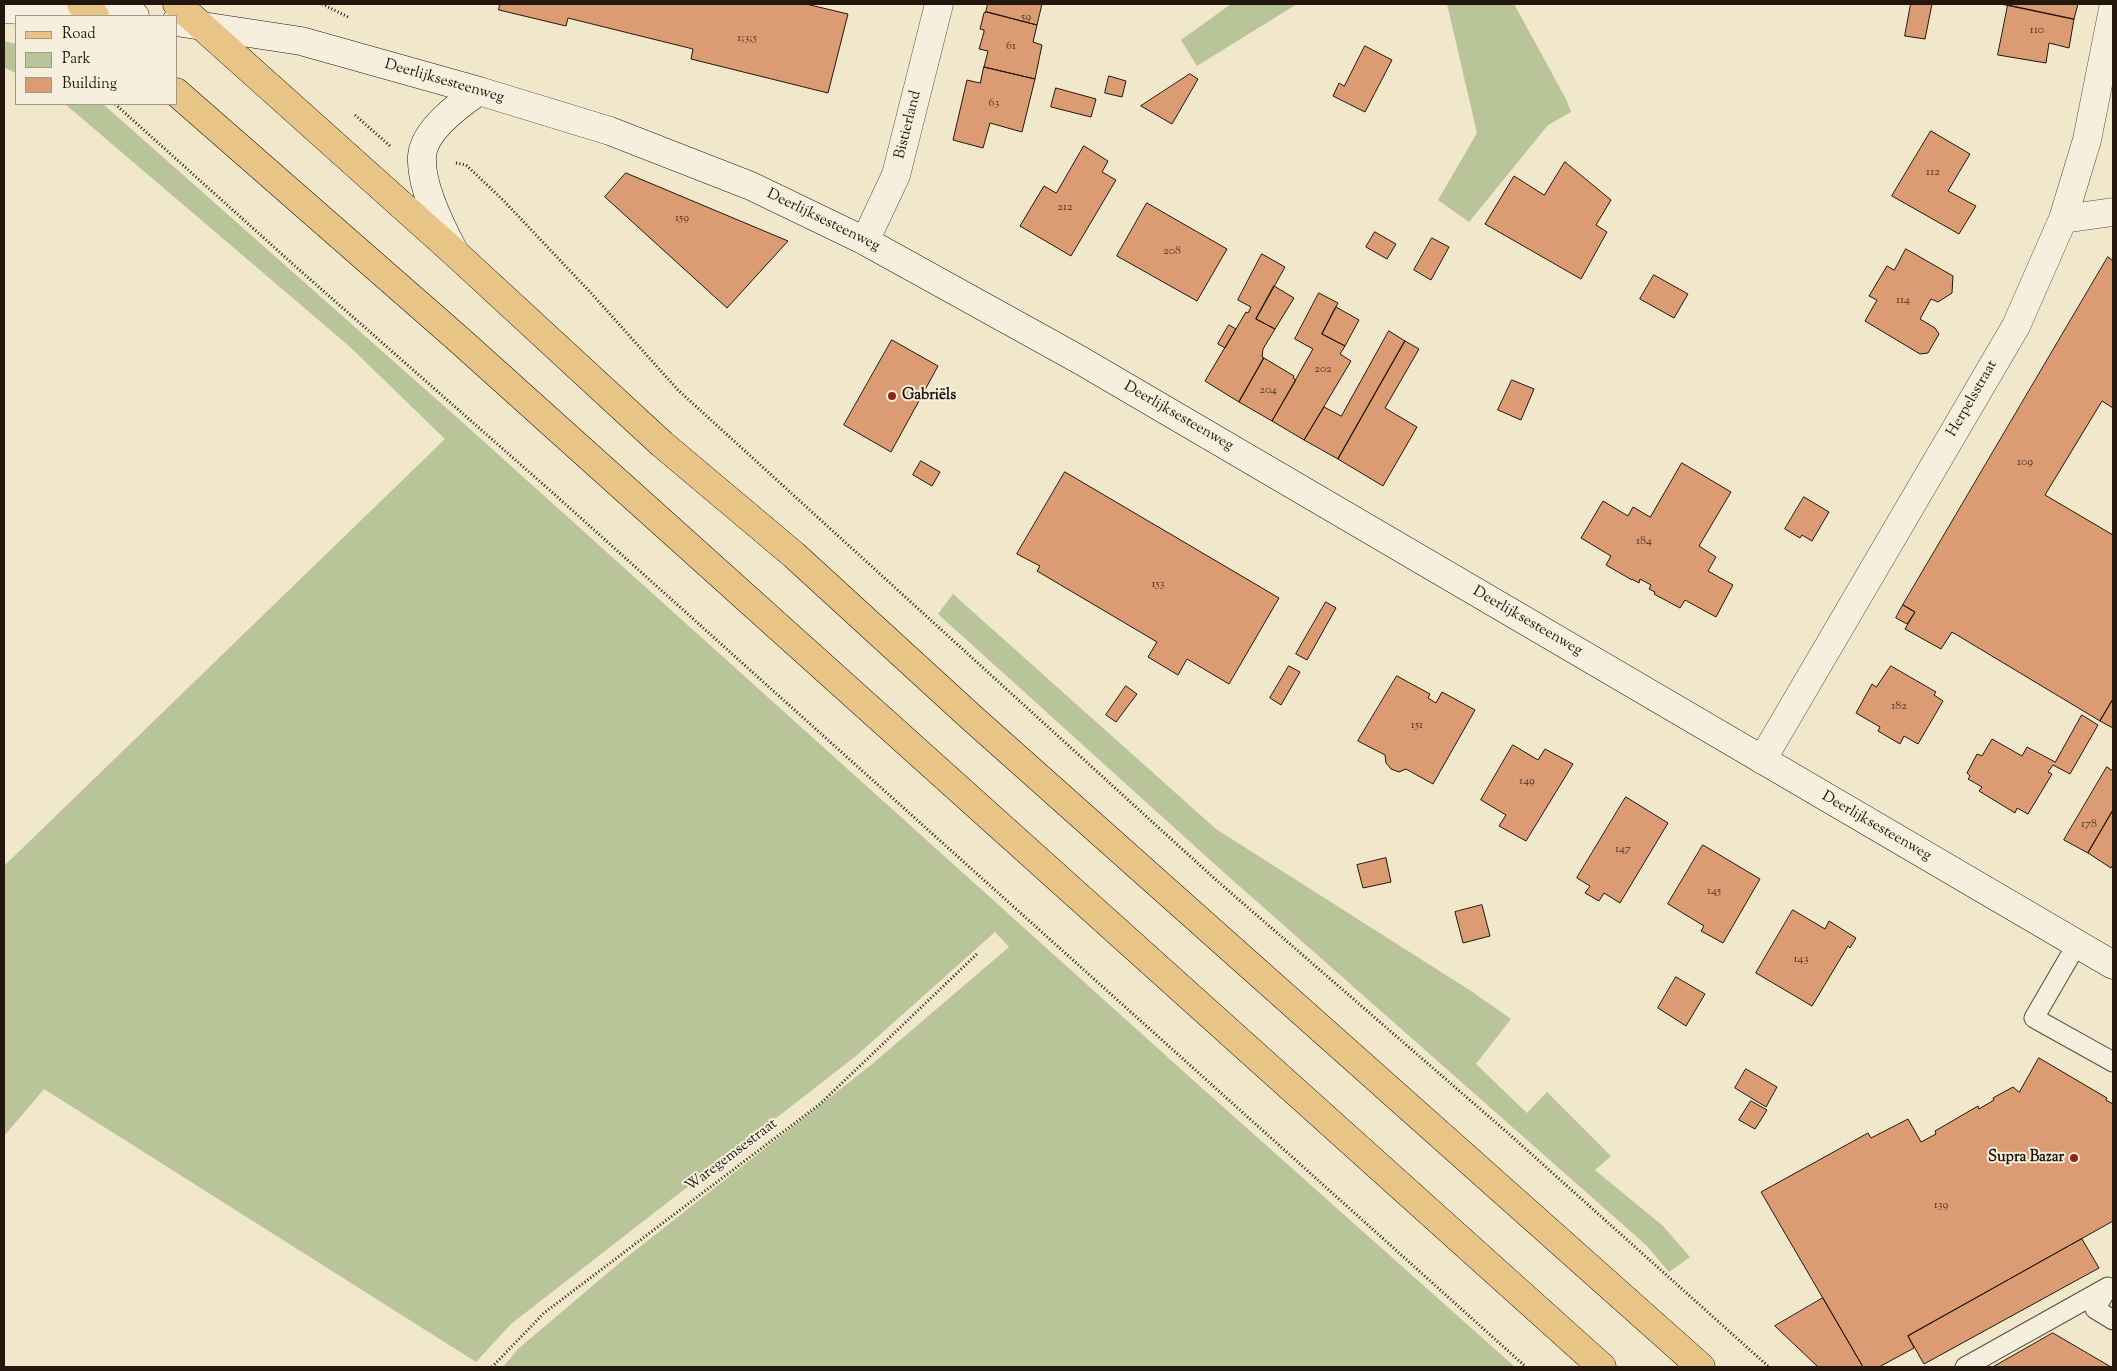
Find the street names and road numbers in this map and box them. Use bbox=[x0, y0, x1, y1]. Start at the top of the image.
street label: Deerlijksesteenweg bbox=[382, 56, 506, 108]
street label: Bistierland bbox=[892, 89, 926, 161]
street label: Deerlijksesteenweg bbox=[764, 186, 882, 256]
street label: Herpelsstraat bbox=[1944, 358, 2002, 440]
street label: Deerlijksesteenweg bbox=[1120, 378, 1236, 456]
street label: Deerlijksesteenweg bbox=[1469, 583, 1585, 661]
street label: Deerlijksesteenweg bbox=[1818, 788, 1934, 866]
street label: Waregemsestraat bbox=[683, 1116, 781, 1196]

